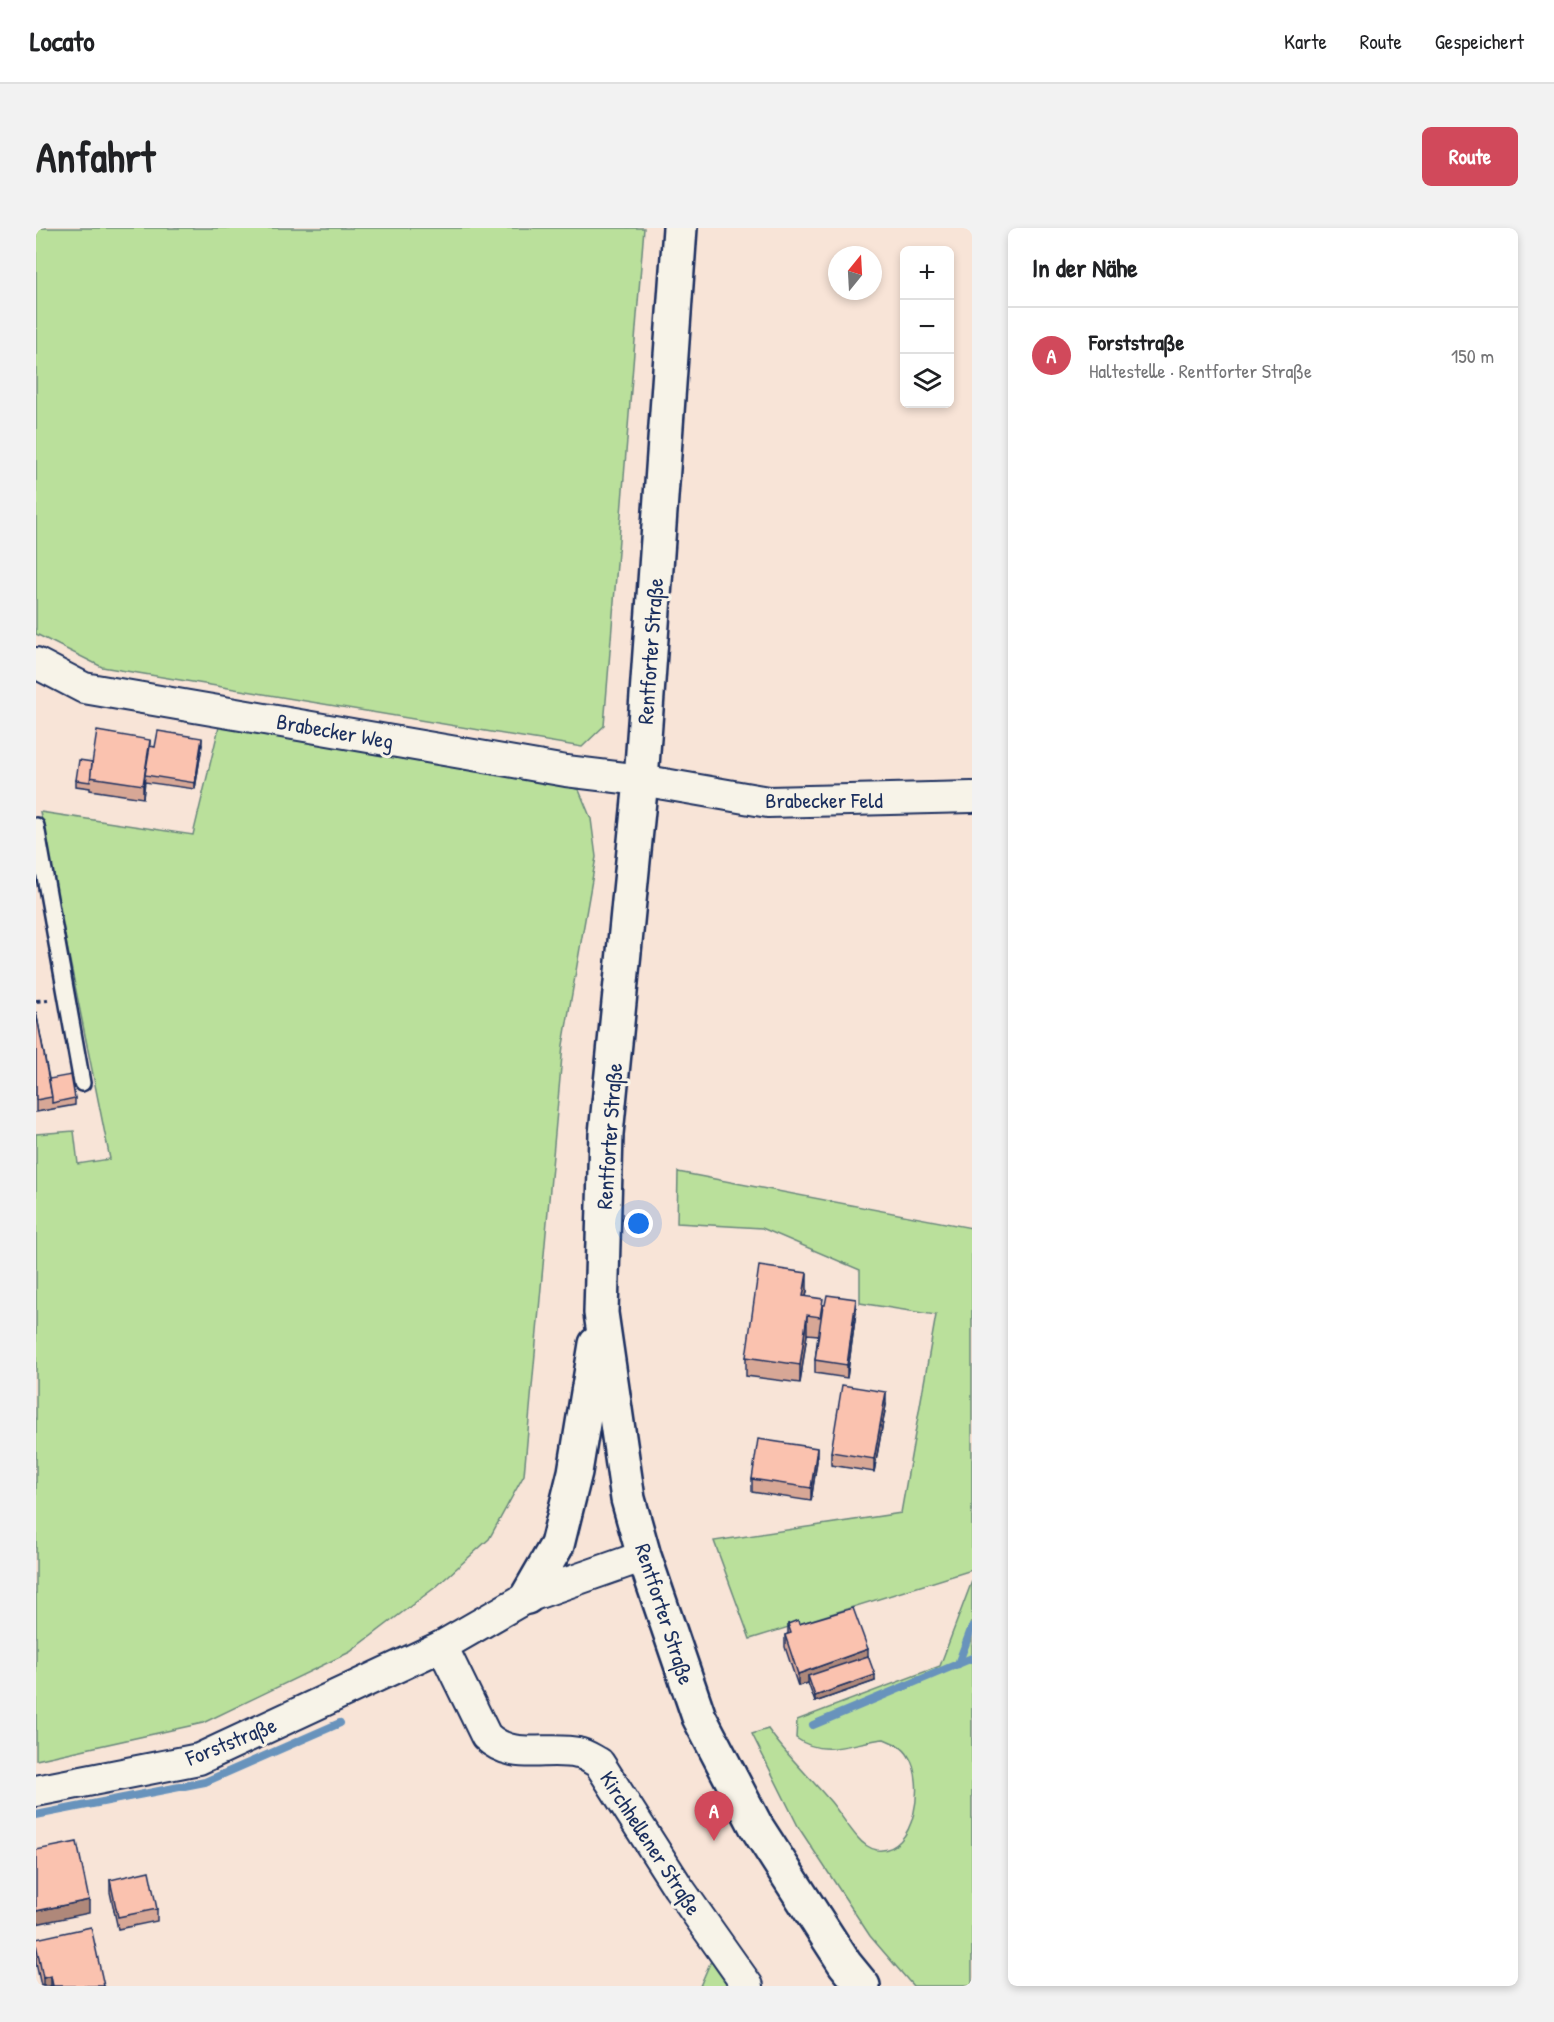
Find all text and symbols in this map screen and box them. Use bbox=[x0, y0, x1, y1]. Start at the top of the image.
text: Locato bbox=[30, 22, 94, 60]
text: Karte bbox=[1284, 27, 1327, 56]
text: Route bbox=[1360, 27, 1402, 56]
text: Gespeichert bbox=[1435, 27, 1524, 56]
button: Route bbox=[1422, 127, 1518, 186]
text: Anfahrt bbox=[36, 128, 155, 185]
north arrow bbox=[828, 246, 882, 300]
map controls bbox=[900, 246, 954, 408]
button: + bbox=[900, 246, 954, 300]
text: In der Nähe bbox=[1032, 250, 1138, 285]
button: − bbox=[900, 300, 954, 354]
text: Forststraße bbox=[1089, 327, 1184, 357]
text: A bbox=[1047, 342, 1056, 369]
text: 150 m bbox=[1451, 342, 1494, 369]
button: layers bbox=[900, 354, 954, 408]
text: Haltestelle · Rentforter Straße bbox=[1089, 357, 1312, 384]
street label: Rentforter Straße bbox=[630, 577, 670, 725]
street label: Brabecker Weg bbox=[274, 706, 396, 756]
street label: Brabecker Feld bbox=[765, 785, 883, 815]
street label: Rentforter Straße bbox=[589, 1062, 629, 1210]
your location bbox=[624, 1209, 653, 1238]
street label: Rentforter Straße bbox=[628, 1540, 702, 1689]
street label: Forststraße bbox=[180, 1709, 281, 1773]
street label: Kirchhellener Straße bbox=[593, 1765, 709, 1921]
pin: A bbox=[694, 1792, 734, 1841]

